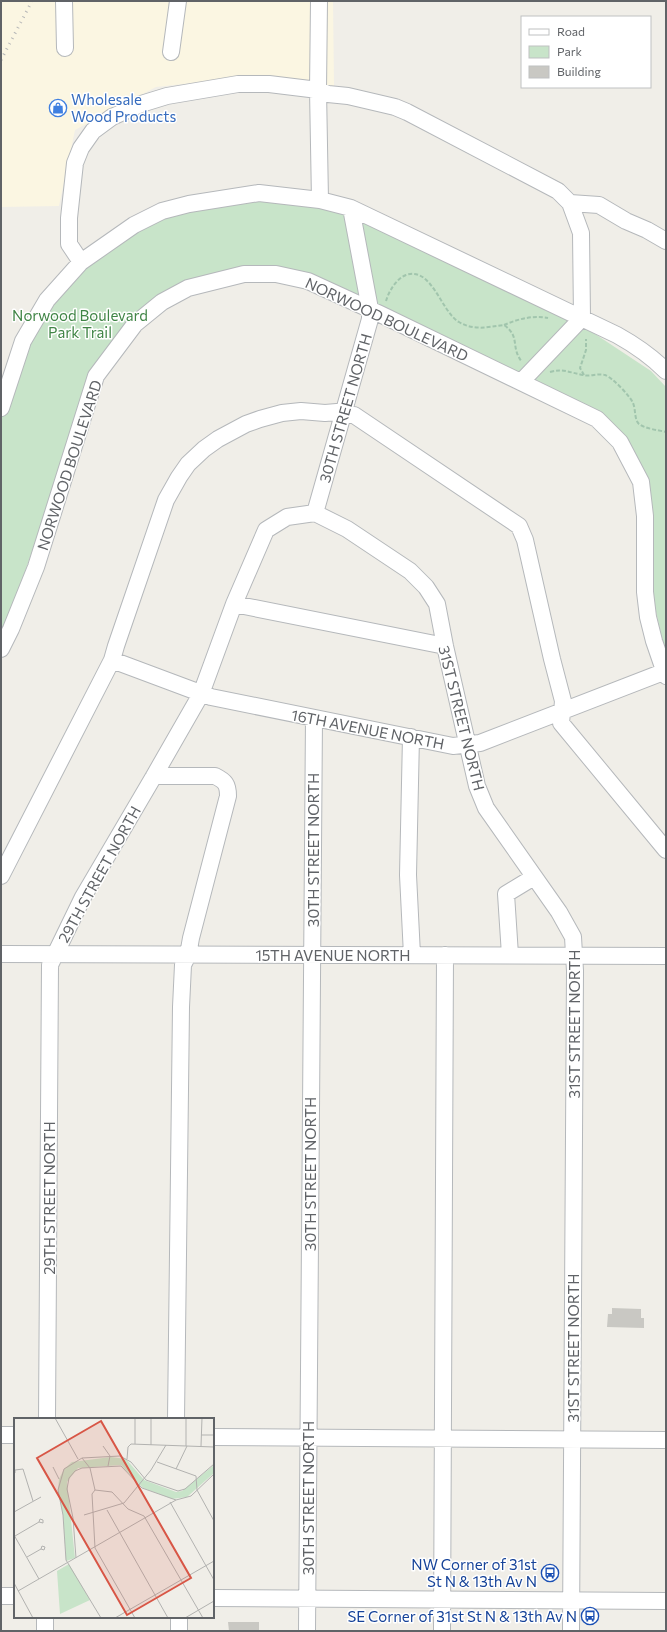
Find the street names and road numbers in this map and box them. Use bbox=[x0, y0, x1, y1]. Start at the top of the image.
street label: NORWOOD BOULEVARD bbox=[303, 273, 471, 365]
street label: 30TH STREET NORTH bbox=[315, 331, 375, 485]
street label: NORWOOD BOULEVARD bbox=[33, 378, 105, 552]
street label: 31ST STREET NORTH bbox=[435, 644, 489, 792]
street label: 16TH AVENUE NORTH bbox=[290, 705, 446, 753]
street label: 30TH STREET NORTH bbox=[304, 773, 322, 927]
street label: 29TH STREET NORTH bbox=[54, 803, 144, 945]
street label: 15TH AVENUE NORTH bbox=[255, 946, 411, 964]
street label: 31ST STREET NORTH bbox=[565, 950, 583, 1098]
street label: 30TH STREET NORTH bbox=[301, 1097, 319, 1251]
street label: 29TH STREET NORTH bbox=[40, 1121, 58, 1275]
street label: 31ST STREET NORTH bbox=[564, 1274, 582, 1422]
street label: 30TH STREET NORTH bbox=[299, 1421, 317, 1575]

